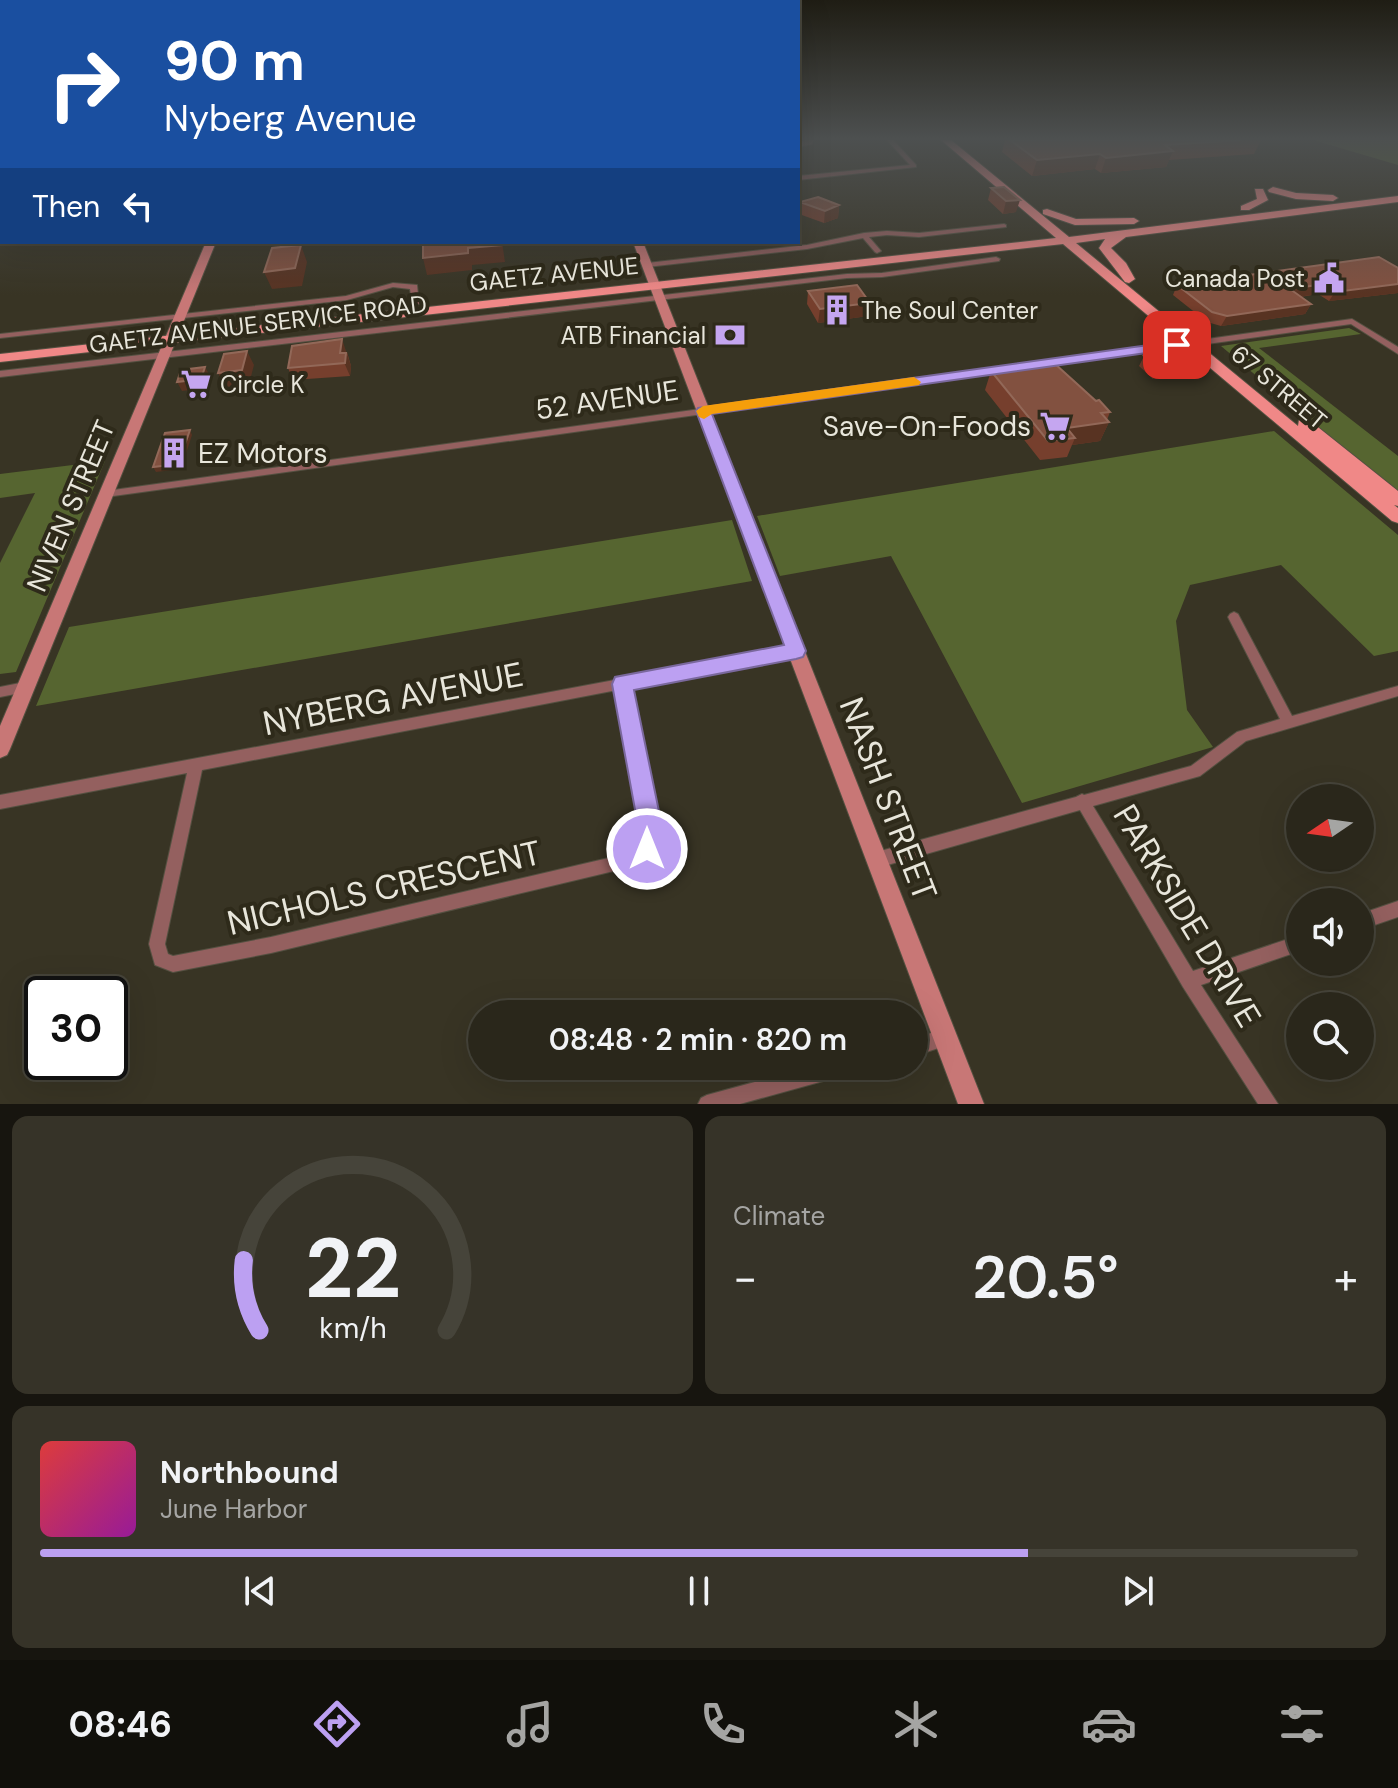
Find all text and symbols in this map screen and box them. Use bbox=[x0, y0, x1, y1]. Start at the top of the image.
text: 90 m bbox=[164, 24, 305, 97]
icon: right bbox=[32, 32, 136, 136]
text: Nyberg Avenue bbox=[164, 95, 417, 142]
icon: left bbox=[116, 184, 160, 228]
text: Then bbox=[32, 187, 100, 226]
street label: GAETZ AVENUE bbox=[468, 250, 640, 298]
public building icon: Canada Post bbox=[1312, 261, 1346, 295]
place label: Canada Post bbox=[1165, 263, 1305, 294]
street label: GAETZ AVENUE SERVICE ROAD bbox=[87, 288, 429, 360]
building icon: The Soul Center bbox=[820, 293, 854, 327]
place label: The Soul Center bbox=[861, 295, 1038, 326]
pin bbox=[1143, 311, 1211, 379]
bank icon: ATB Financial bbox=[713, 318, 747, 352]
place label: ATB Financial bbox=[561, 320, 706, 351]
icon: arrive bbox=[1155, 323, 1199, 367]
street label: 67 STREET bbox=[1225, 338, 1333, 436]
supermarket icon: Circle K bbox=[179, 367, 213, 401]
place label: Circle K bbox=[220, 369, 305, 400]
street label: 52 AVENUE bbox=[533, 372, 681, 428]
place label: Save-On-Foods bbox=[823, 408, 1031, 445]
supermarket icon: Save-On-Foods bbox=[1038, 409, 1072, 443]
street label: NIVEN STREET bbox=[18, 415, 124, 597]
place label: EZ Motors bbox=[198, 435, 328, 472]
building icon: EZ Motors bbox=[157, 436, 191, 470]
street label: NYBERG AVENUE bbox=[259, 652, 527, 746]
street label: NASH STREET bbox=[829, 691, 947, 907]
north arrow bbox=[1286, 784, 1374, 872]
map controls bbox=[1286, 784, 1374, 1080]
street label: PARKSIDE DRIVE bbox=[1103, 796, 1271, 1036]
position arrow bbox=[605, 807, 689, 891]
street label: NICHOLS CRESCENT bbox=[223, 830, 545, 946]
button: sound bbox=[1286, 888, 1374, 976]
speed limit sign: 30 bbox=[24, 976, 128, 1080]
button: search bbox=[1286, 992, 1374, 1080]
text: 08:48 · 2 min · 820 m bbox=[549, 1020, 847, 1059]
text: Climate bbox=[733, 1199, 825, 1233]
text: 22 bbox=[305, 1214, 400, 1323]
text: 20.5° bbox=[972, 1238, 1119, 1317]
text: − bbox=[733, 1249, 757, 1307]
text: + bbox=[1334, 1249, 1358, 1307]
text: km/h bbox=[319, 1310, 386, 1347]
text: Northbound bbox=[160, 1453, 339, 1492]
text: June Harbor bbox=[160, 1492, 307, 1526]
icon: previous bbox=[238, 1569, 282, 1613]
icon: pause bbox=[677, 1569, 721, 1613]
icon: next bbox=[1116, 1569, 1160, 1613]
icon: directions bbox=[309, 1696, 365, 1752]
icon: music bbox=[502, 1696, 558, 1752]
icon: phone bbox=[695, 1696, 751, 1752]
icon: climate bbox=[888, 1696, 944, 1752]
icon: car bbox=[1081, 1696, 1137, 1752]
icon: filters bbox=[1274, 1696, 1330, 1752]
text: 08:46 bbox=[68, 1701, 172, 1748]

